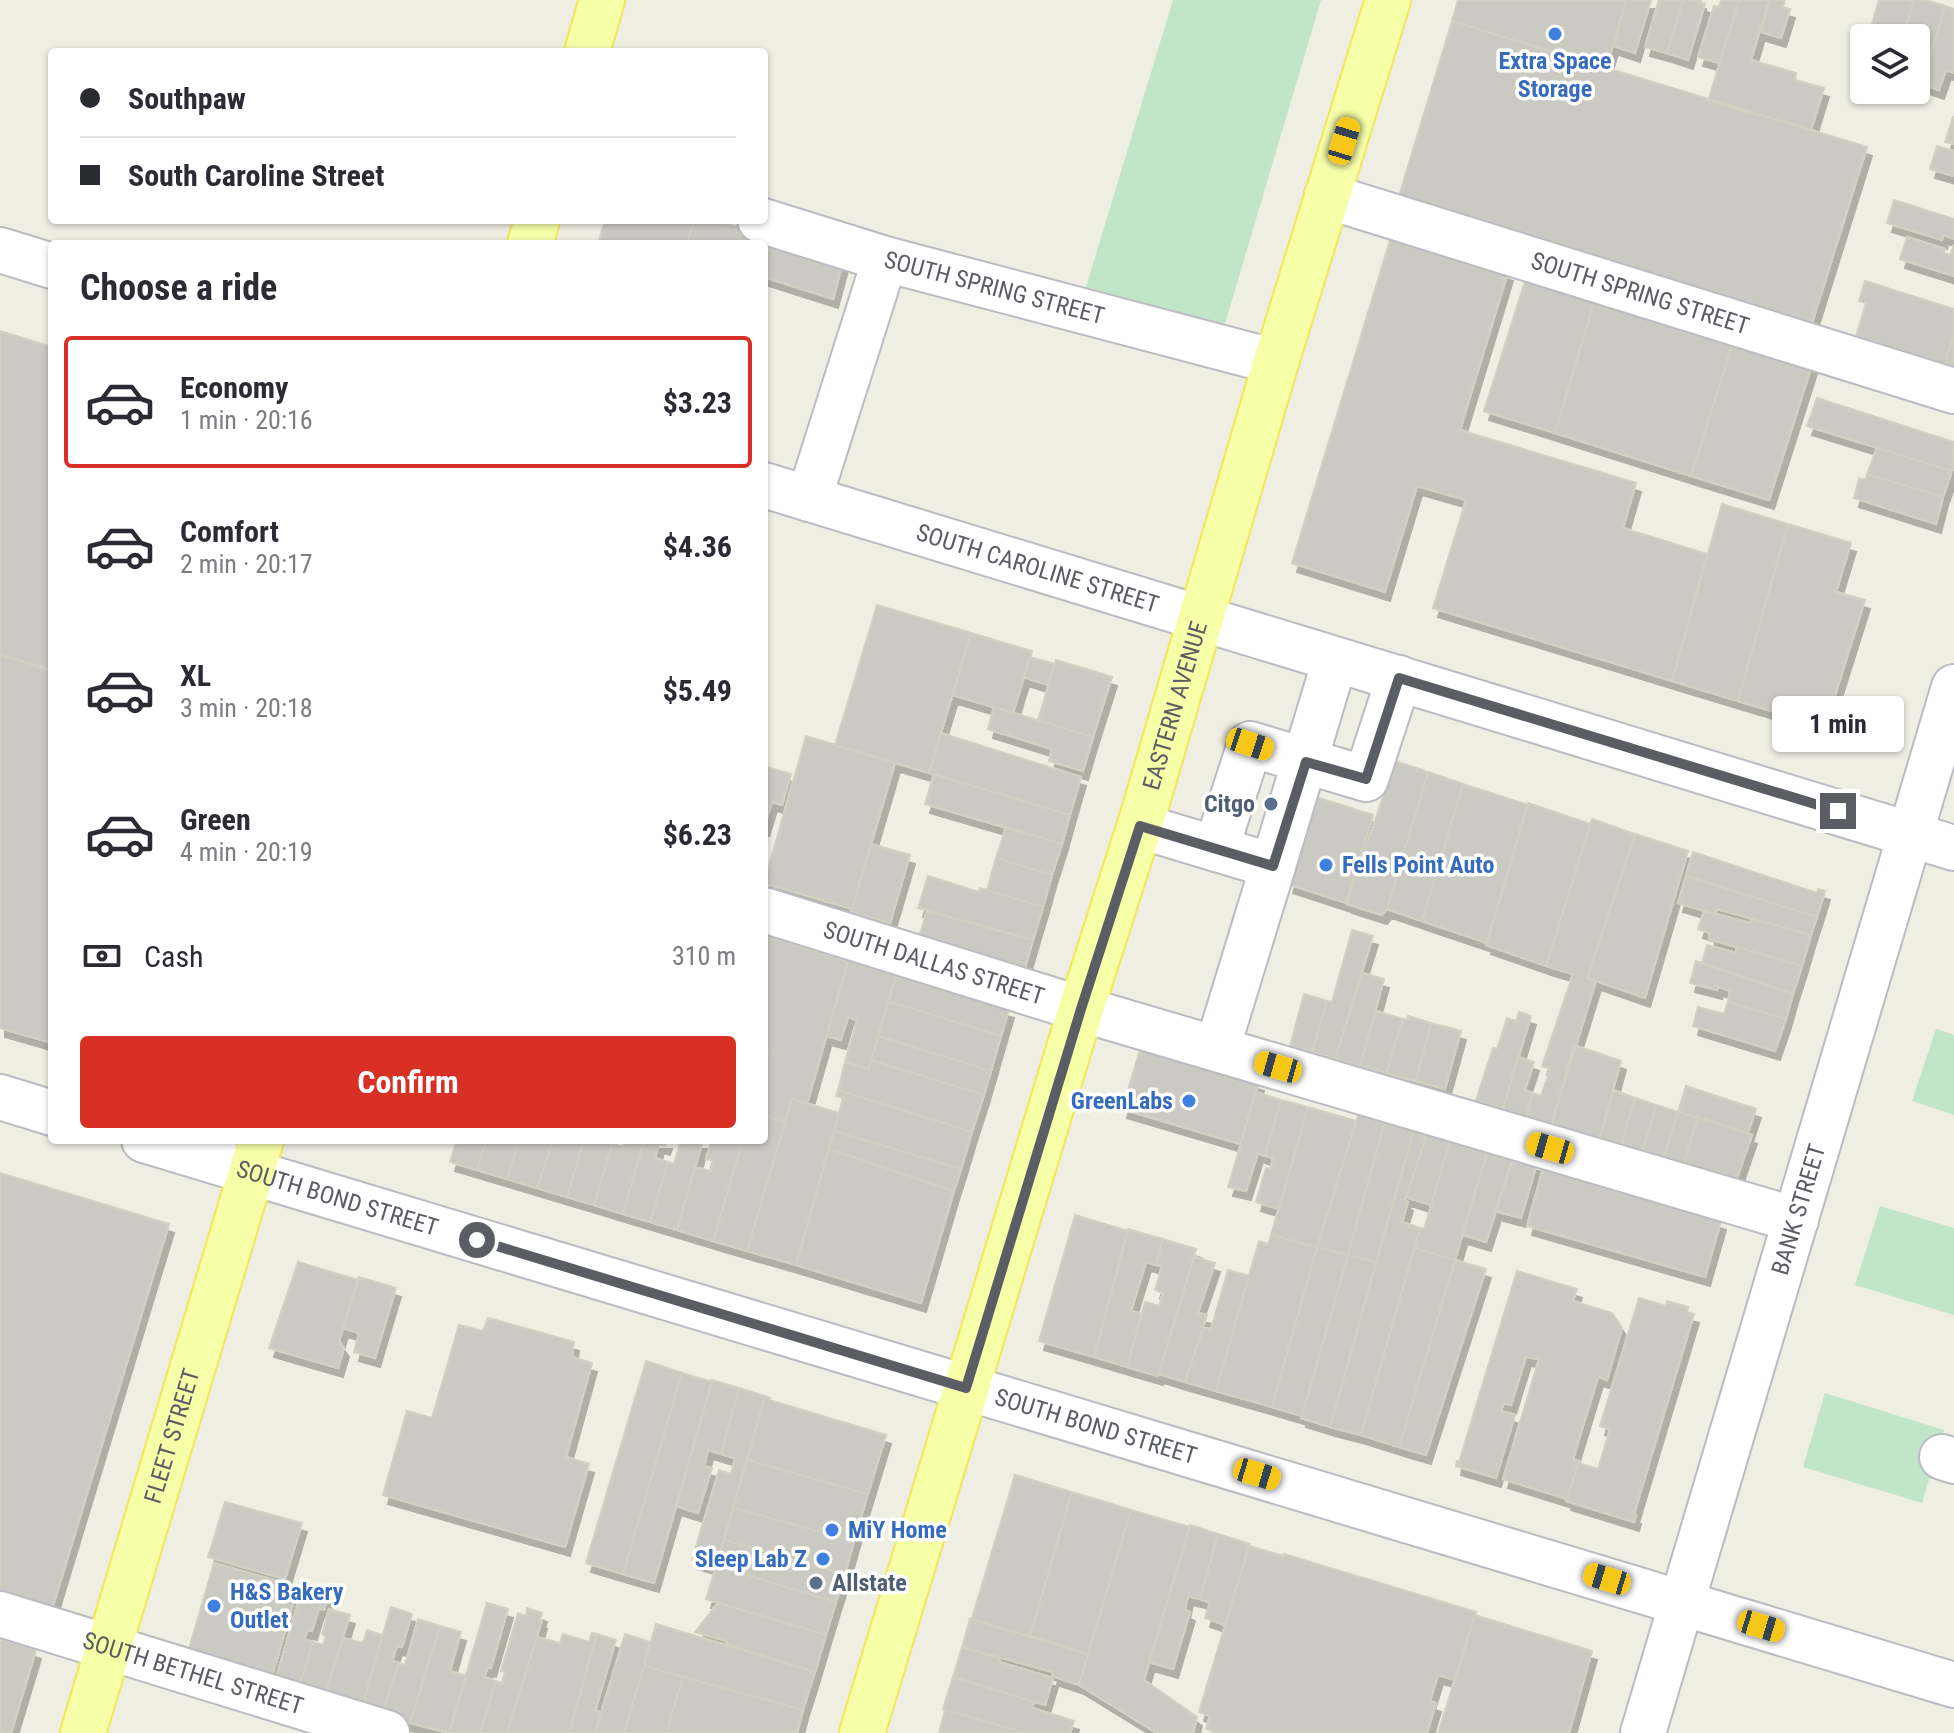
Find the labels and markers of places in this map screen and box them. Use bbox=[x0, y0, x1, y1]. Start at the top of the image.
marker: Extra Space Storage bbox=[1546, 25, 1564, 43]
place label: Extra Space Storage bbox=[1498, 47, 1612, 103]
place label: Citgo bbox=[1204, 790, 1255, 818]
marker: Citgo bbox=[1262, 795, 1280, 813]
place label: Fells Point Auto bbox=[1342, 851, 1494, 879]
marker: Fells Point Auto bbox=[1317, 856, 1335, 874]
place label: GreenLabs bbox=[1071, 1087, 1173, 1115]
marker: GreenLabs bbox=[1180, 1092, 1198, 1110]
place label: MiY Home bbox=[848, 1516, 947, 1544]
marker: MiY Home bbox=[823, 1521, 841, 1539]
place label: Sleep Lab Z bbox=[695, 1545, 807, 1573]
marker: Sleep Lab Z bbox=[814, 1550, 832, 1568]
place label: Allstate bbox=[832, 1569, 907, 1597]
marker: Allstate bbox=[807, 1574, 825, 1592]
place label: H&S Bakery Outlet bbox=[230, 1578, 344, 1634]
marker: H&S Bakery Outlet bbox=[205, 1597, 223, 1615]

